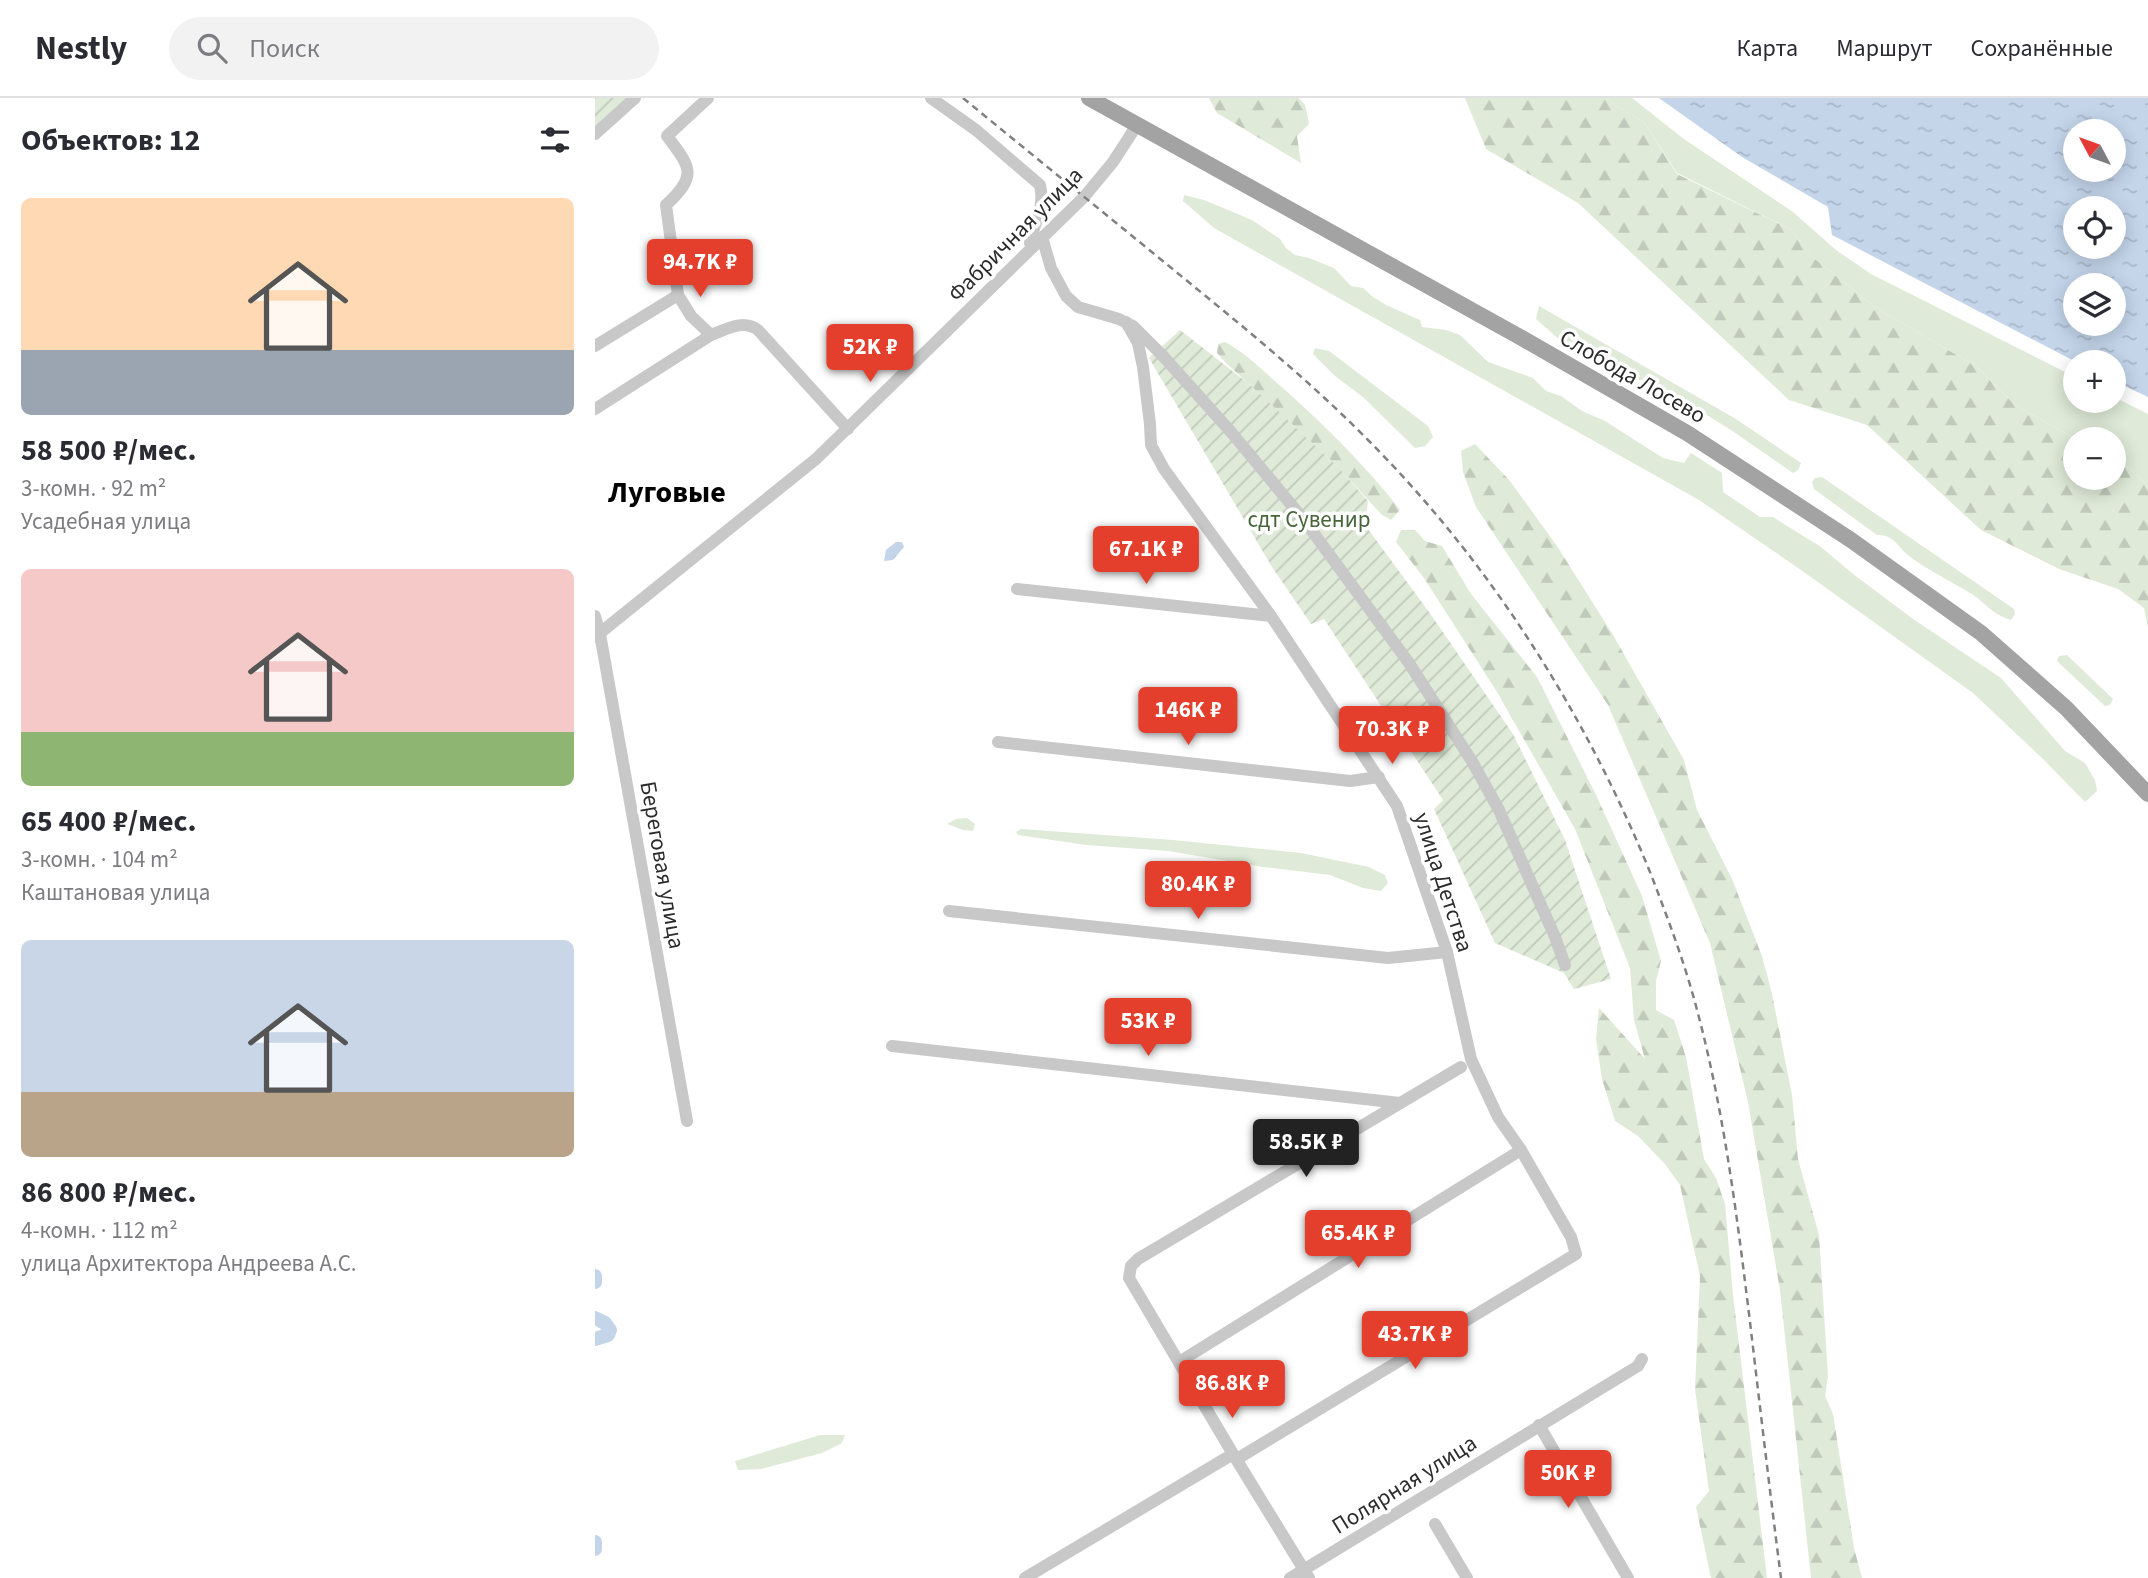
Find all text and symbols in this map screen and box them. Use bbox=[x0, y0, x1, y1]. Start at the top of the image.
search box bbox=[169, 17, 659, 80]
text: Nestly bbox=[35, 25, 127, 72]
icon: search bbox=[193, 29, 231, 67]
text: Поиск bbox=[249, 30, 320, 67]
text: Карта bbox=[1737, 31, 1798, 66]
text: Маршрут bbox=[1836, 31, 1932, 66]
text: Сохранённые bbox=[1970, 31, 2113, 66]
text: Объектов: 12 bbox=[21, 119, 200, 162]
north arrow bbox=[2063, 119, 2126, 182]
map controls bbox=[2063, 119, 2126, 490]
icon: filters bbox=[536, 121, 574, 159]
street label: Фабричная улица bbox=[940, 159, 1090, 309]
button: locate bbox=[2063, 196, 2126, 259]
pin: 94.7K ₽ bbox=[635, 240, 765, 299]
icon: home bbox=[235, 243, 361, 369]
text: 94.7K ₽ bbox=[663, 245, 737, 278]
button: layers bbox=[2063, 273, 2126, 336]
street label: Слобода Лосево bbox=[1554, 321, 1712, 432]
pin: 52K ₽ bbox=[821, 324, 919, 384]
text: 52K ₽ bbox=[842, 330, 898, 363]
button: + bbox=[2063, 350, 2126, 413]
button: − bbox=[2063, 427, 2126, 490]
text: 58 500 ₽/мес. bbox=[21, 429, 197, 472]
district label: Луговые bbox=[607, 471, 726, 514]
text: 3-комн. · 92 m² bbox=[21, 472, 166, 505]
park label: сдт Сувенир bbox=[1248, 503, 1370, 536]
text: Усадебная улица bbox=[21, 505, 191, 538]
pin: 67.1K ₽ bbox=[1081, 526, 1211, 586]
text: 67.1K ₽ bbox=[1109, 532, 1183, 565]
icon: home bbox=[235, 614, 361, 740]
pin: 146K ₽ bbox=[1131, 688, 1245, 747]
text: 146K ₽ bbox=[1154, 693, 1222, 726]
pin: 70.3K ₽ bbox=[1327, 706, 1457, 766]
text: 70.3K ₽ bbox=[1355, 712, 1429, 745]
street label: Береговая улица bbox=[632, 779, 694, 952]
text: 65 400 ₽/мес. bbox=[21, 800, 197, 843]
street label: улица Детства bbox=[1405, 808, 1482, 956]
text: 3-комн. · 104 m² bbox=[21, 843, 178, 876]
pin: 80.4K ₽ bbox=[1133, 862, 1263, 921]
text: 80.4K ₽ bbox=[1161, 867, 1235, 900]
text: Каштановая улица bbox=[21, 876, 210, 909]
icon: home bbox=[235, 985, 361, 1111]
pin: 53K ₽ bbox=[1099, 998, 1197, 1058]
text: 53K ₽ bbox=[1120, 1004, 1176, 1037]
pin: 58.5K ₽ bbox=[1241, 1119, 1371, 1179]
text: 58.5K ₽ bbox=[1269, 1125, 1343, 1158]
text: 86 800 ₽/мес. bbox=[21, 1171, 197, 1214]
pin: 65.4K ₽ bbox=[1293, 1210, 1423, 1270]
text: 4-комн. · 112 m² bbox=[21, 1214, 178, 1247]
text: 65.4K ₽ bbox=[1321, 1216, 1395, 1249]
text: улица Архитектора Андреева А.С. bbox=[21, 1247, 357, 1280]
pin: 43.7K ₽ bbox=[1350, 1312, 1480, 1371]
text: 43.7K ₽ bbox=[1378, 1317, 1452, 1350]
pin: 86.8K ₽ bbox=[1167, 1360, 1297, 1420]
text: 86.8K ₽ bbox=[1195, 1366, 1269, 1399]
street label: Полярная улица bbox=[1325, 1427, 1483, 1542]
pin: 50K ₽ bbox=[1519, 1450, 1617, 1510]
text: 50K ₽ bbox=[1540, 1456, 1596, 1489]

